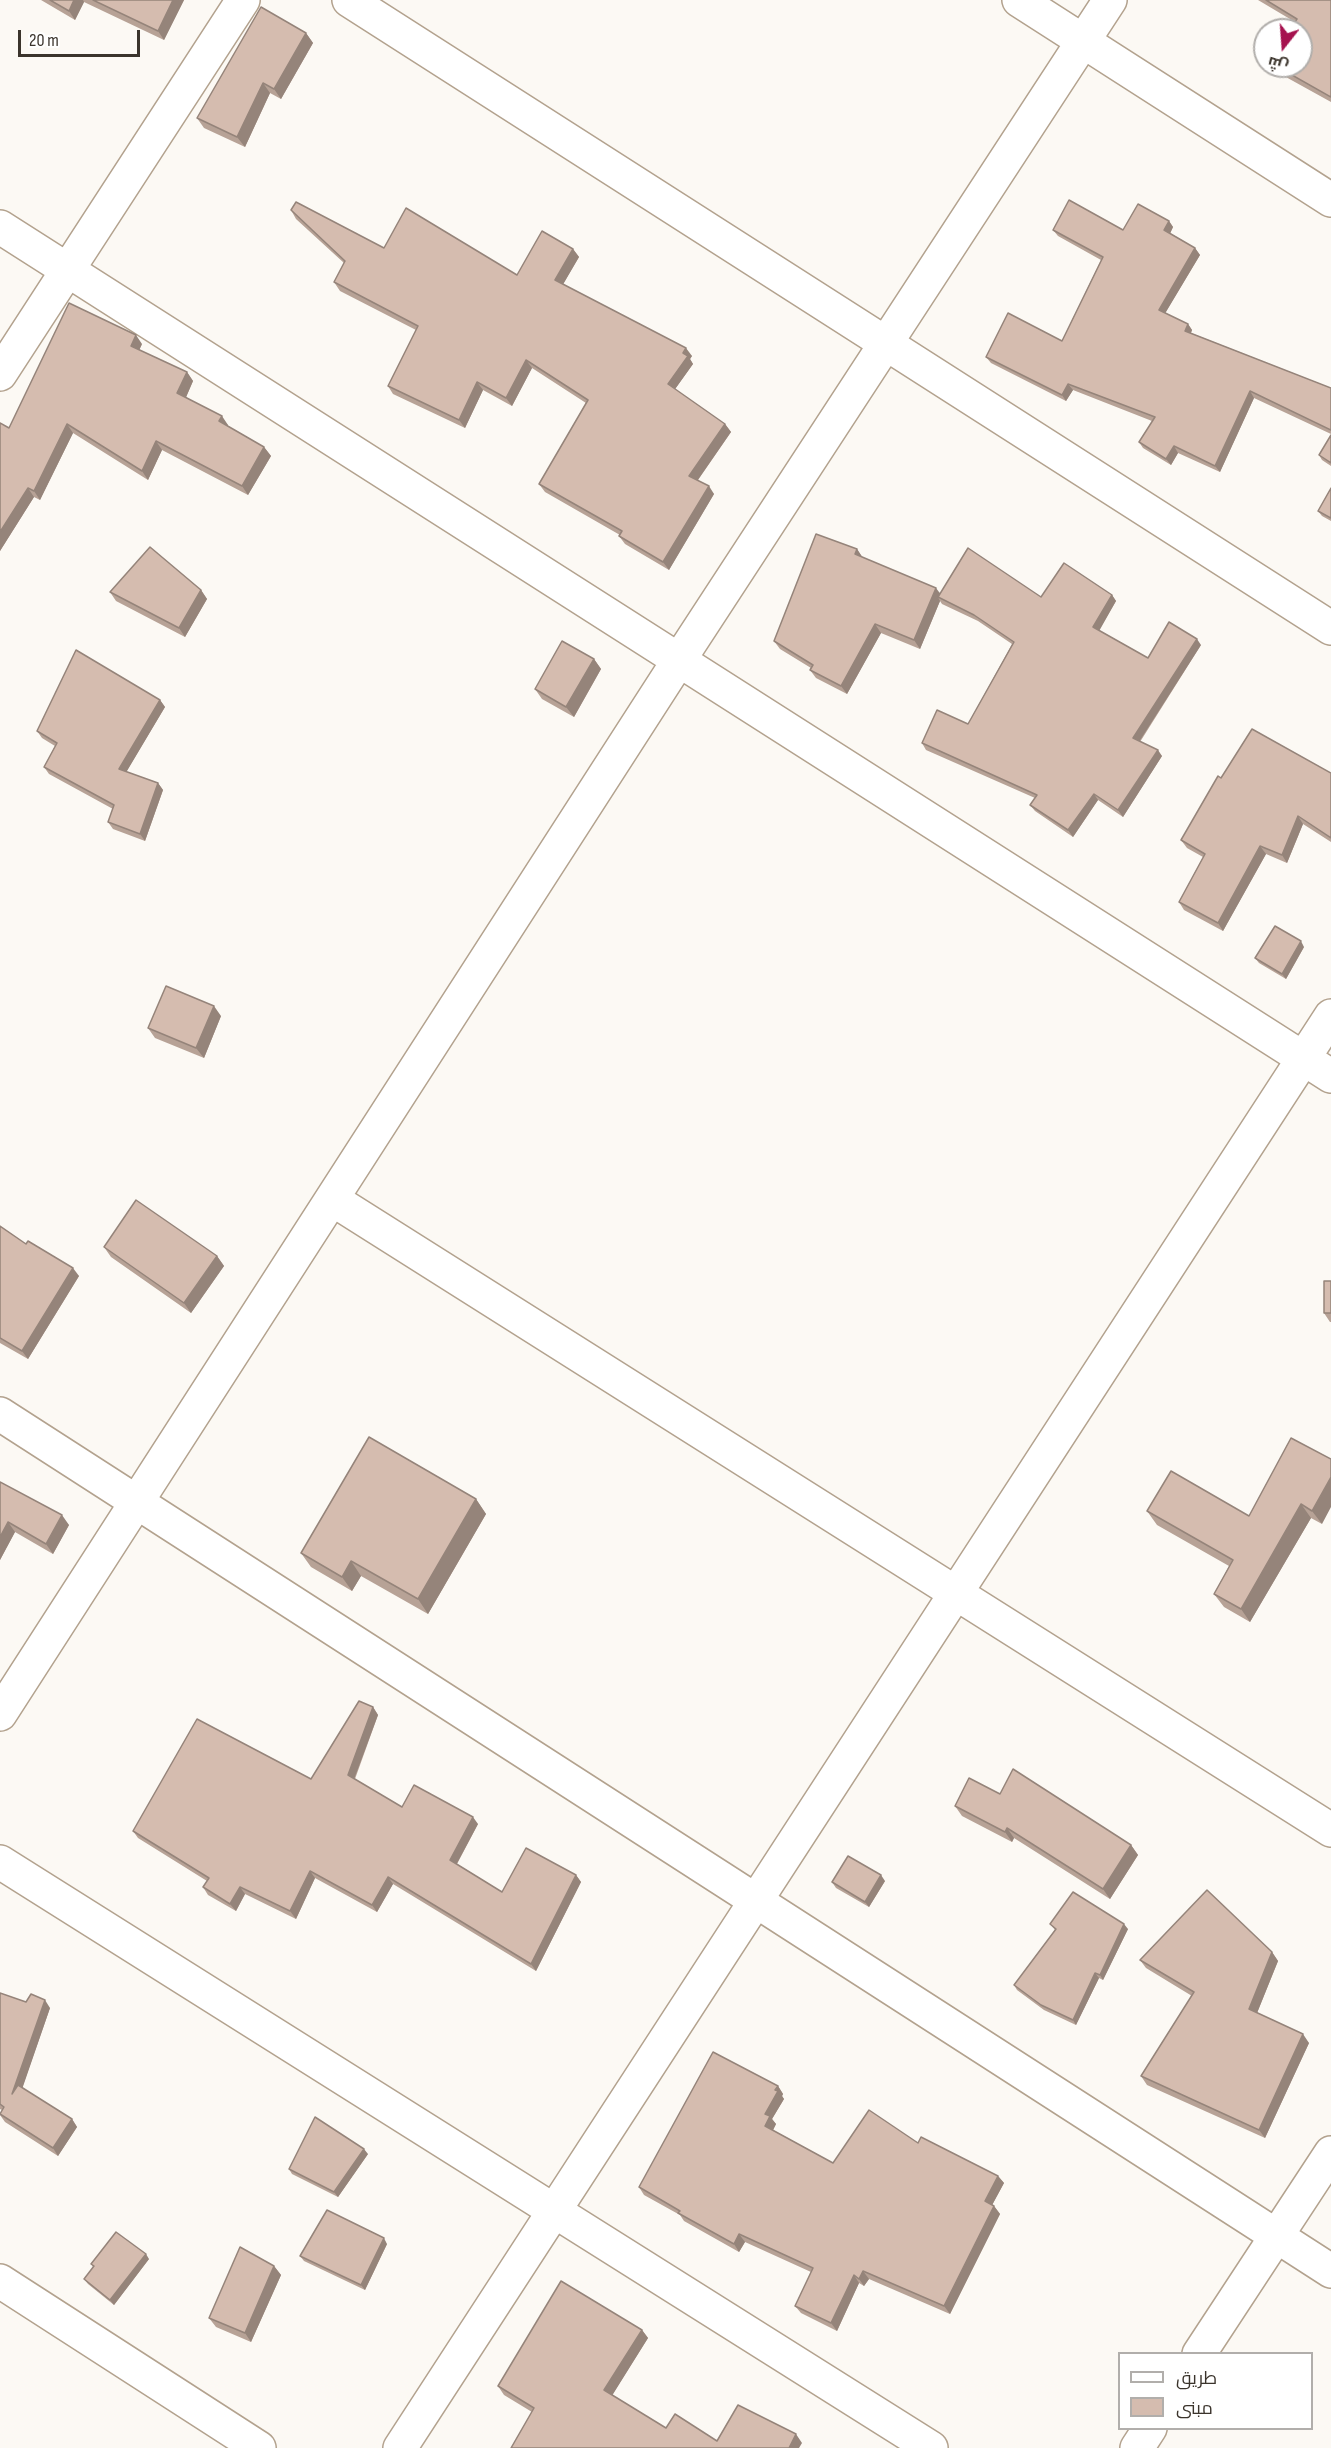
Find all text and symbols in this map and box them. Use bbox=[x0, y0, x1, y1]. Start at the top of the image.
scale bar bbox=[21, 18, 142, 56]
north arrow bbox=[1253, 18, 1313, 78]
text: 20 m bbox=[29, 30, 59, 51]
text: ش bbox=[1266, 52, 1291, 76]
legend bbox=[1118, 2352, 1313, 2430]
text: طريق bbox=[1176, 2368, 1217, 2389]
text: مبنى bbox=[1176, 2398, 1213, 2419]

